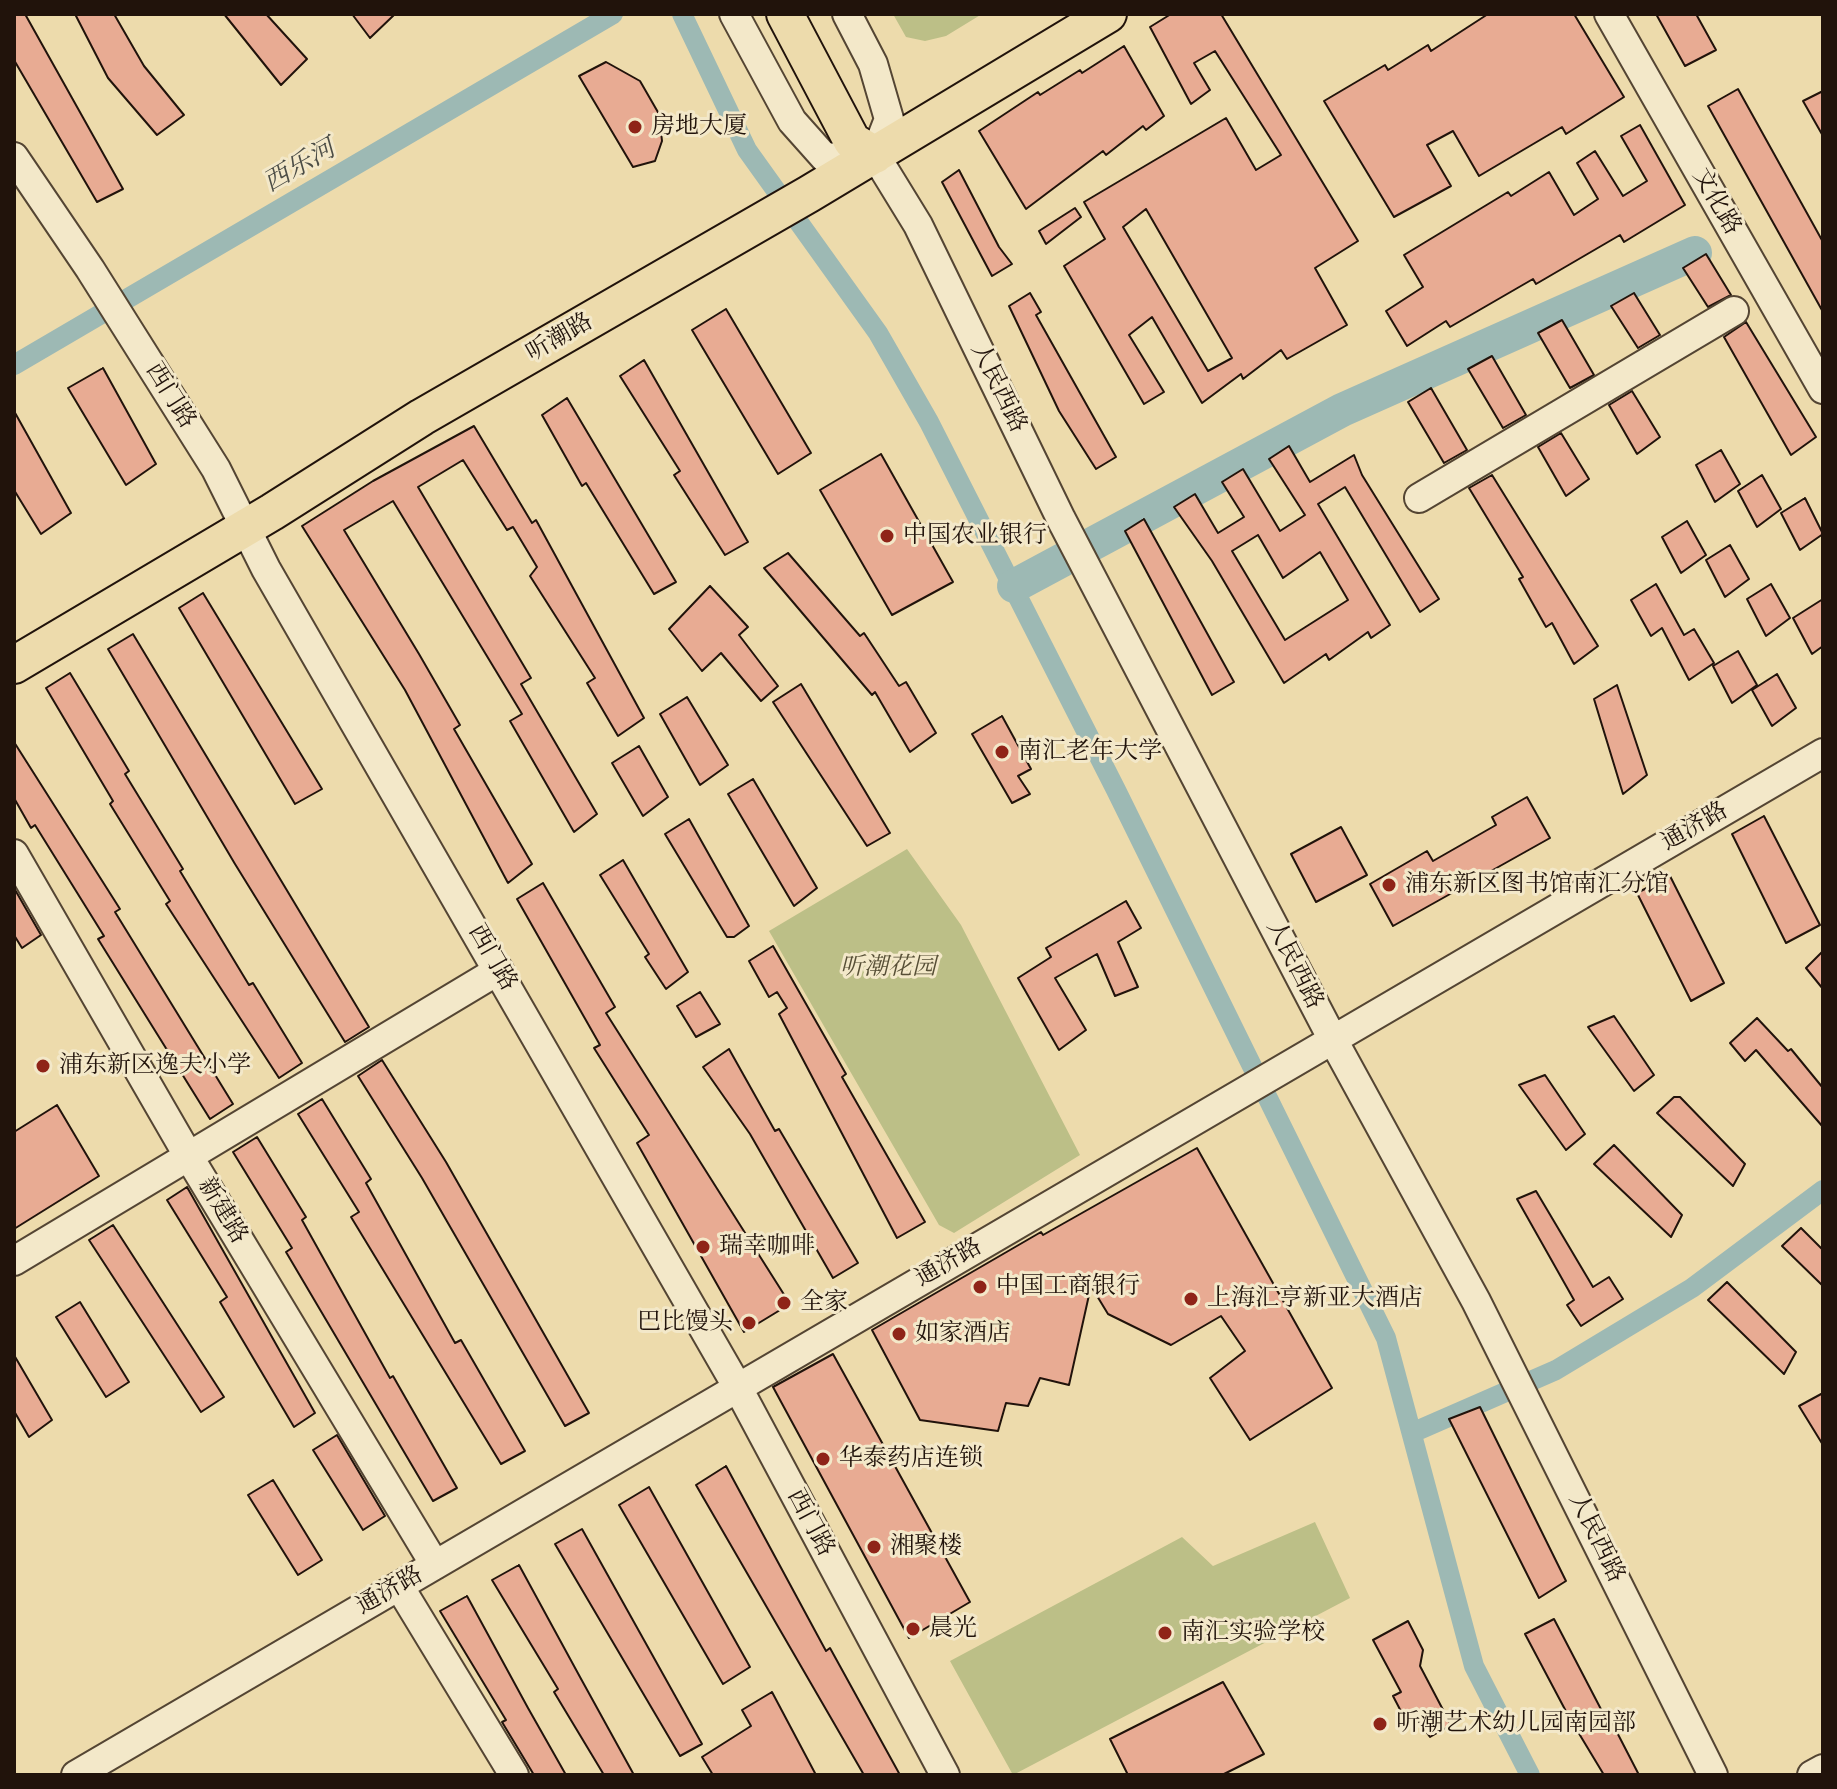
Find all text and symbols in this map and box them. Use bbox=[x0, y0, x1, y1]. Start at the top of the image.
place label: 房地大厦 bbox=[651, 113, 747, 141]
marker: 房地大厦 bbox=[626, 118, 644, 136]
water label: 西乐河 bbox=[258, 134, 342, 200]
street label: 文化路 bbox=[1686, 164, 1746, 240]
street label: 听潮路 bbox=[522, 308, 598, 368]
street label: 人民西路 bbox=[964, 339, 1032, 437]
street label: 西门路 bbox=[139, 358, 201, 434]
place label: 中国农业银行 bbox=[903, 522, 1047, 550]
marker: 中国农业银行 bbox=[878, 527, 896, 545]
place label: 南汇老年大学 bbox=[1018, 738, 1162, 766]
marker: 南汇老年大学 bbox=[993, 743, 1011, 761]
street label: 通济路 bbox=[1657, 797, 1733, 857]
place label: 浦东新区图书馆南汇分馆 bbox=[1405, 871, 1669, 899]
marker: 浦东新区图书馆南汇分馆 bbox=[1380, 876, 1398, 894]
street label: 人民西路 bbox=[1259, 916, 1329, 1014]
street label: 西门路 bbox=[462, 920, 522, 996]
park label: 听潮花园 bbox=[840, 954, 936, 982]
place label: 浦东新区逸夫小学 bbox=[59, 1052, 251, 1080]
marker: 浦东新区逸夫小学 bbox=[34, 1057, 52, 1075]
street label: 新建路 bbox=[191, 1173, 253, 1249]
place label: 瑞幸咖啡 bbox=[719, 1233, 815, 1261]
street label: 通济路 bbox=[911, 1233, 987, 1293]
marker: 瑞幸咖啡 bbox=[694, 1238, 712, 1256]
place label: 中国工商银行 bbox=[996, 1273, 1140, 1301]
marker: 中国工商银行 bbox=[971, 1278, 989, 1296]
place label: 上海汇亨新亚大酒店 bbox=[1207, 1285, 1423, 1313]
place label: 全家 bbox=[800, 1289, 848, 1317]
marker: 上海汇亨新亚大酒店 bbox=[1182, 1290, 1200, 1308]
marker: 全家 bbox=[775, 1294, 793, 1312]
place label: 巴比馒头 bbox=[637, 1309, 733, 1337]
marker: 巴比馒头 bbox=[740, 1314, 758, 1332]
place label: 如家酒店 bbox=[915, 1320, 1011, 1348]
marker: 如家酒店 bbox=[890, 1325, 908, 1343]
place label: 华泰药店连锁 bbox=[839, 1445, 983, 1473]
marker: 华泰药店连锁 bbox=[814, 1450, 832, 1468]
street label: 西门路 bbox=[780, 1484, 840, 1562]
street label: 人民西路 bbox=[1562, 1489, 1630, 1587]
place label: 湘聚楼 bbox=[890, 1533, 962, 1561]
marker: 湘聚楼 bbox=[865, 1538, 883, 1556]
street label: 通济路 bbox=[352, 1561, 428, 1621]
place label: 晨光 bbox=[929, 1615, 977, 1643]
place label: 南汇实验学校 bbox=[1181, 1619, 1325, 1647]
marker: 晨光 bbox=[904, 1620, 922, 1638]
marker: 南汇实验学校 bbox=[1156, 1624, 1174, 1642]
place label: 听潮艺术幼儿园南园部 bbox=[1396, 1710, 1636, 1738]
marker: 听潮艺术幼儿园南园部 bbox=[1371, 1715, 1389, 1733]

